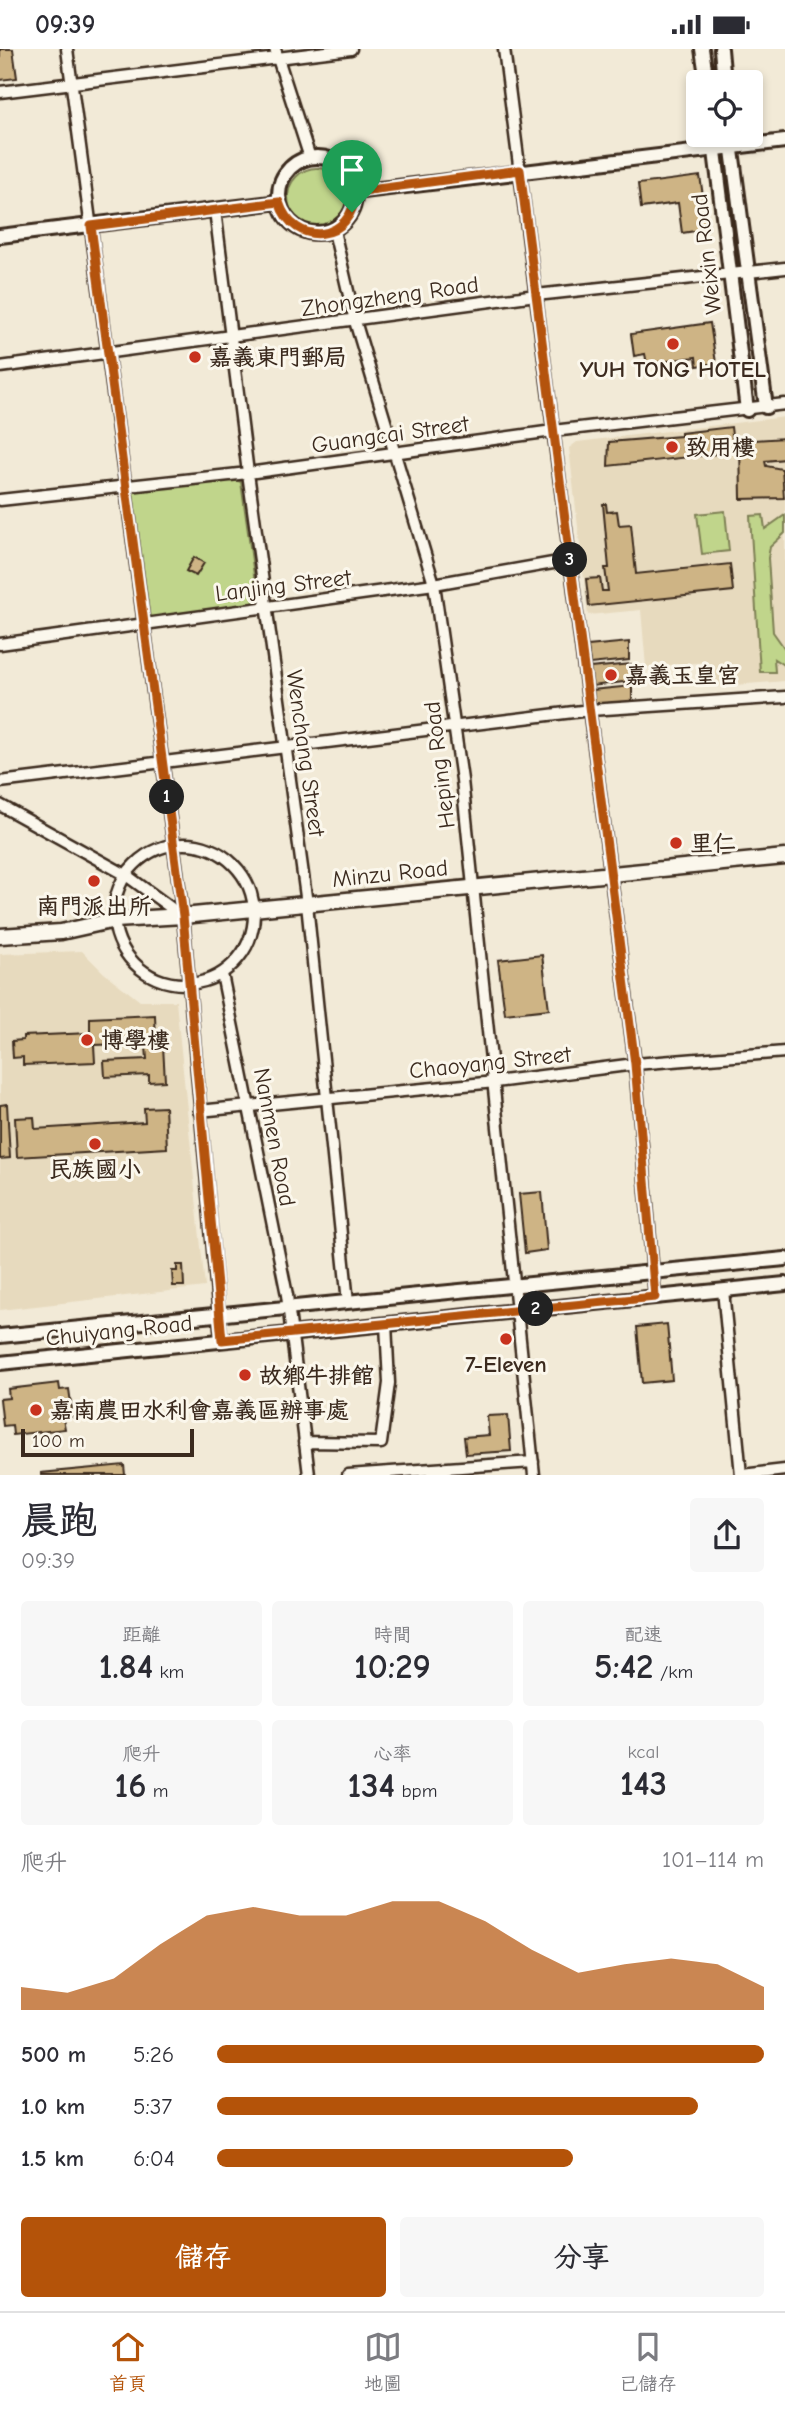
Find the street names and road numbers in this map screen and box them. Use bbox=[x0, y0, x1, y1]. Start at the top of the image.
street label: Weixin Road bbox=[686, 192, 727, 316]
street label: Zhongzheng Road bbox=[300, 271, 481, 322]
street label: Guangcai Street bbox=[310, 410, 472, 459]
street label: Lanjing Street bbox=[214, 564, 354, 607]
street label: Wenchang Street bbox=[280, 668, 331, 840]
street label: Heping Road bbox=[418, 700, 461, 830]
street label: Minzu Road bbox=[331, 854, 449, 893]
street label: Chaoyang Street bbox=[408, 1040, 574, 1084]
street label: Nanmen Road bbox=[248, 1066, 301, 1209]
street label: Chuiyang Road bbox=[44, 1309, 194, 1352]

